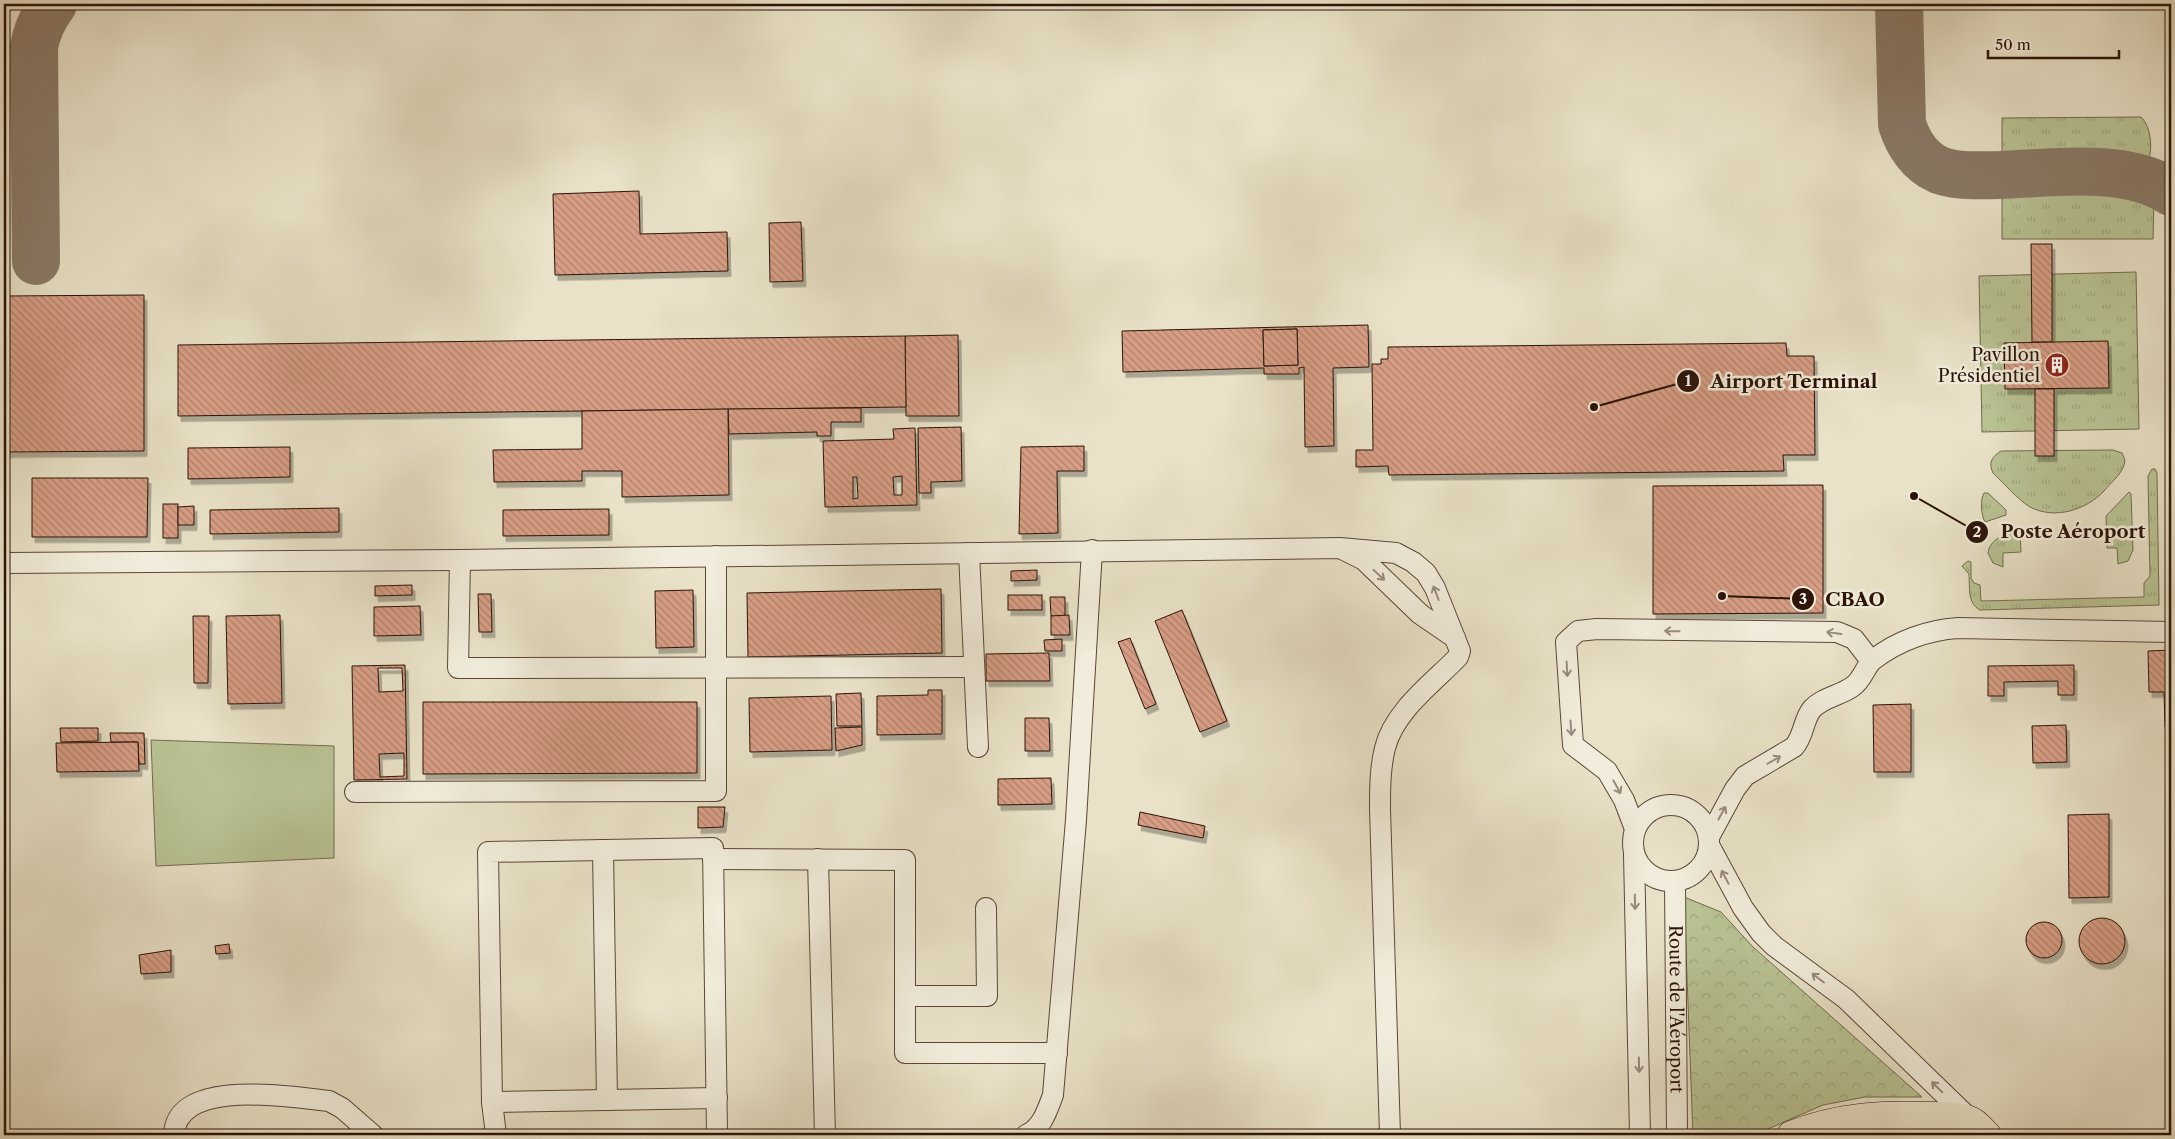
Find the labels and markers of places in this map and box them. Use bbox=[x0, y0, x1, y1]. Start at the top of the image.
place label: Pavillon Présidentiel bbox=[1938, 344, 2040, 387]
building icon: Pavillon Présidentiel bbox=[2044, 352, 2070, 378]
callout: Airport Terminal bbox=[1675, 364, 1888, 398]
callout: Poste Aéroport bbox=[1965, 515, 2155, 549]
callout: CBAO bbox=[1791, 582, 1895, 616]

